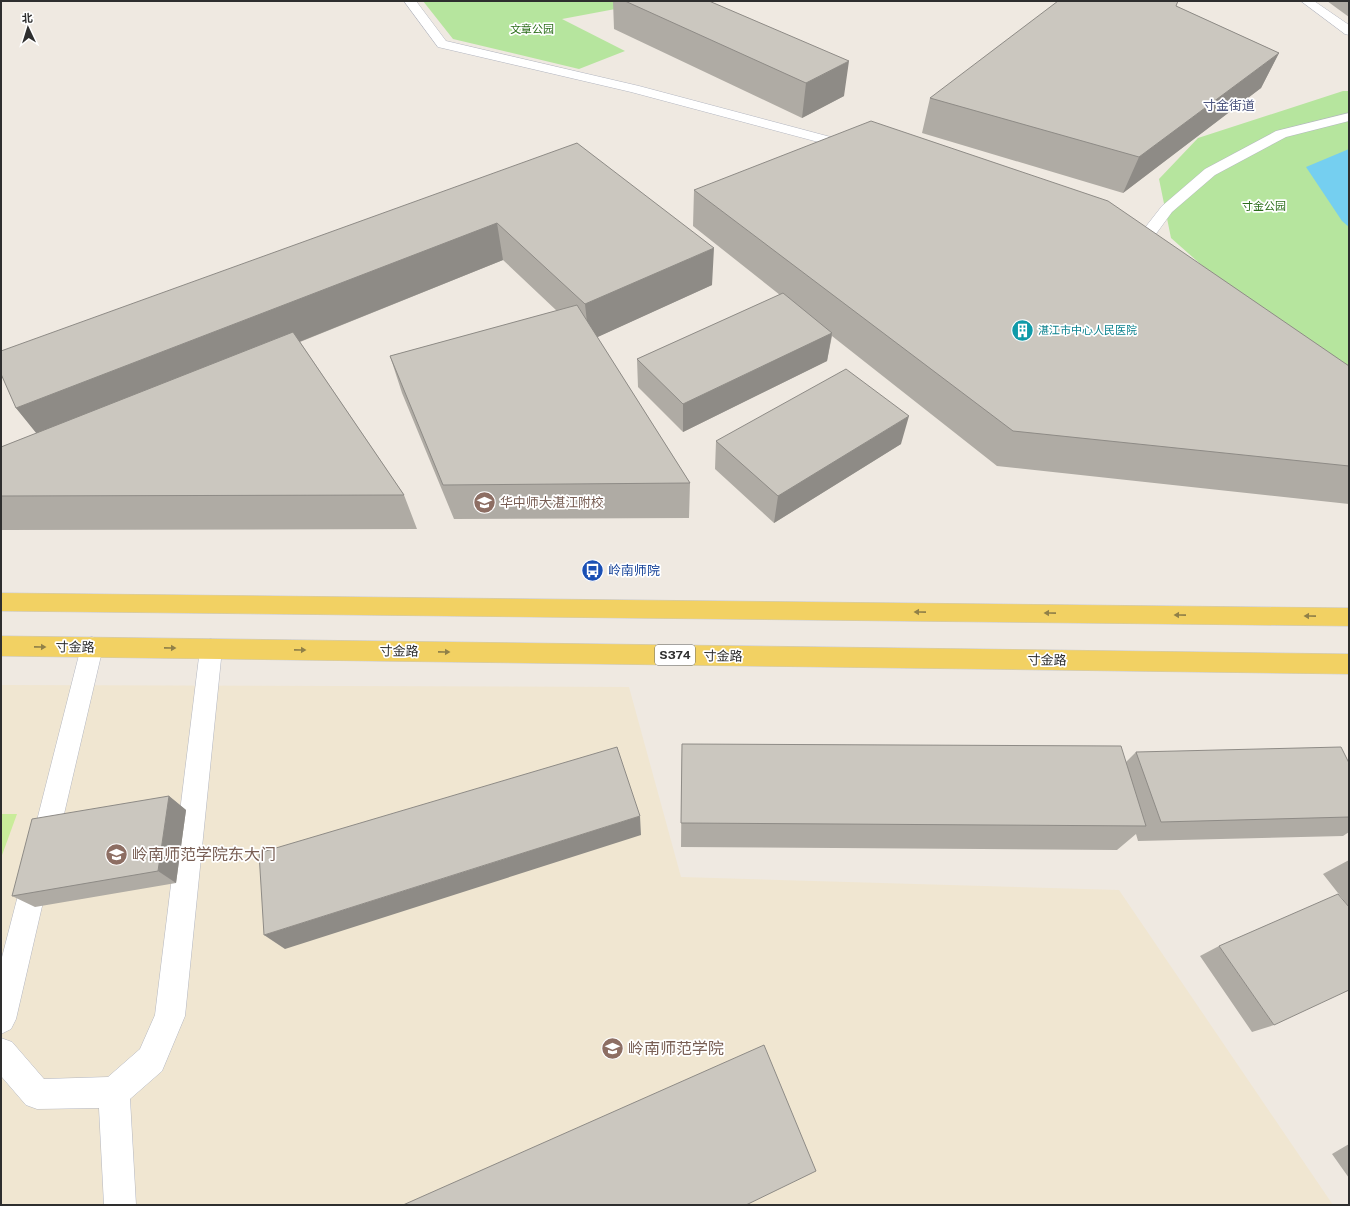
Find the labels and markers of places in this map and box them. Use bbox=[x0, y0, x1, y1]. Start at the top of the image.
building icon: 湛江市中心人民医院 bbox=[1010, 317, 1036, 343]
place label: 湛江市中心人民医院 bbox=[1038, 324, 1137, 336]
school or university icon: 华中师大湛江附校 bbox=[471, 489, 497, 515]
place label: 华中师大湛江附校 bbox=[500, 495, 604, 510]
bus stop icon: 岭南师院 bbox=[580, 557, 606, 583]
place label: 岭南师院 bbox=[608, 563, 660, 578]
school or university icon: 岭南师范学院东大门 bbox=[104, 841, 130, 867]
place label: 岭南师范学院东大门 bbox=[132, 845, 276, 864]
school or university icon: 岭南师范学院 bbox=[600, 1035, 626, 1061]
place label: 岭南师范学院 bbox=[628, 1039, 724, 1058]

